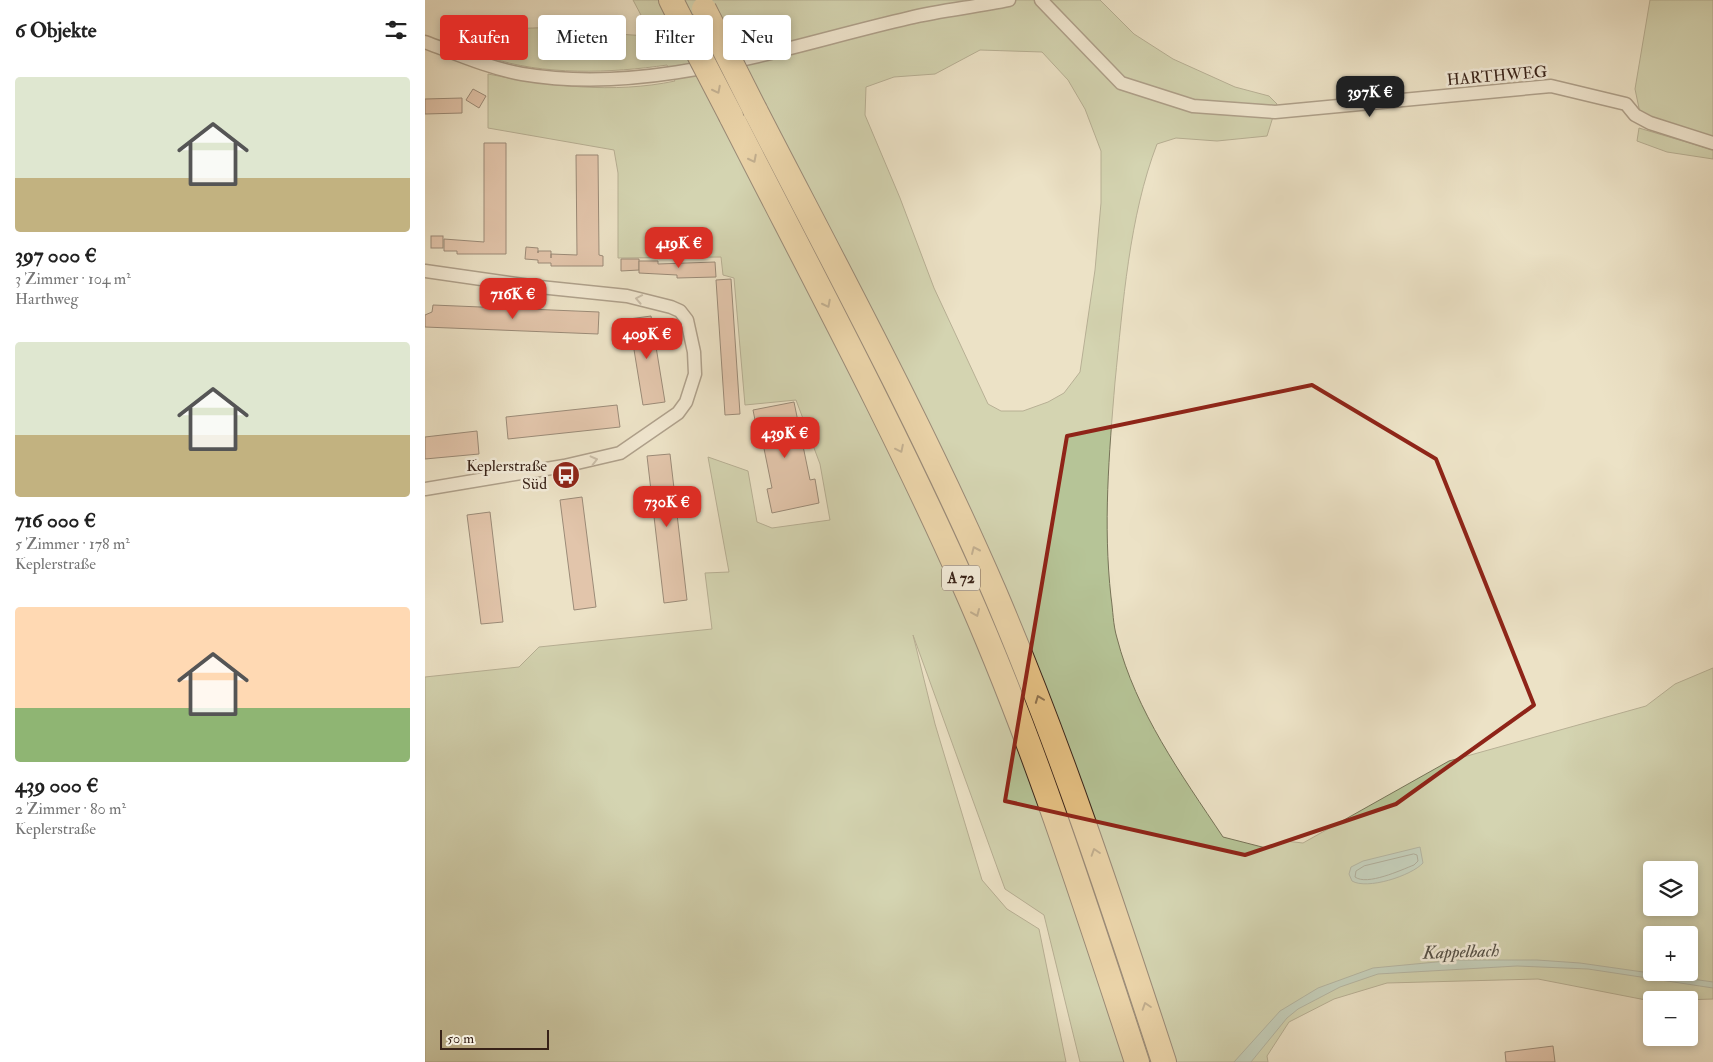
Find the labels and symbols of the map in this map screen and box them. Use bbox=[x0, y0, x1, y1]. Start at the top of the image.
street label: HARTHWEG bbox=[1446, 62, 1548, 90]
pin: 397K € bbox=[1329, 76, 1411, 118]
one-way arrow bbox=[711, 85, 721, 94]
one-way arrow bbox=[747, 154, 757, 163]
pin: 419K € bbox=[638, 226, 720, 269]
pin: 716K € bbox=[472, 278, 554, 320]
one-way arrow bbox=[635, 294, 643, 304]
one-way arrow bbox=[821, 299, 831, 308]
pin: 409K € bbox=[606, 318, 688, 360]
pin: 439K € bbox=[744, 416, 826, 459]
one-way arrow bbox=[894, 444, 904, 453]
one-way arrow bbox=[589, 455, 598, 466]
place label: Keplerstraße Süd bbox=[466, 456, 547, 494]
bus stop icon: Keplerstraße Süd bbox=[551, 460, 581, 490]
pin: 730K € bbox=[626, 486, 708, 528]
one-way arrow bbox=[971, 546, 982, 555]
road number: A 72 bbox=[942, 566, 980, 590]
one-way arrow bbox=[969, 608, 980, 617]
one-way arrow bbox=[1035, 696, 1045, 704]
one-way arrow bbox=[1091, 848, 1101, 856]
water label: Kappelbach bbox=[1421, 939, 1500, 965]
one-way arrow bbox=[1141, 1003, 1151, 1011]
scale bar bbox=[440, 1027, 549, 1050]

